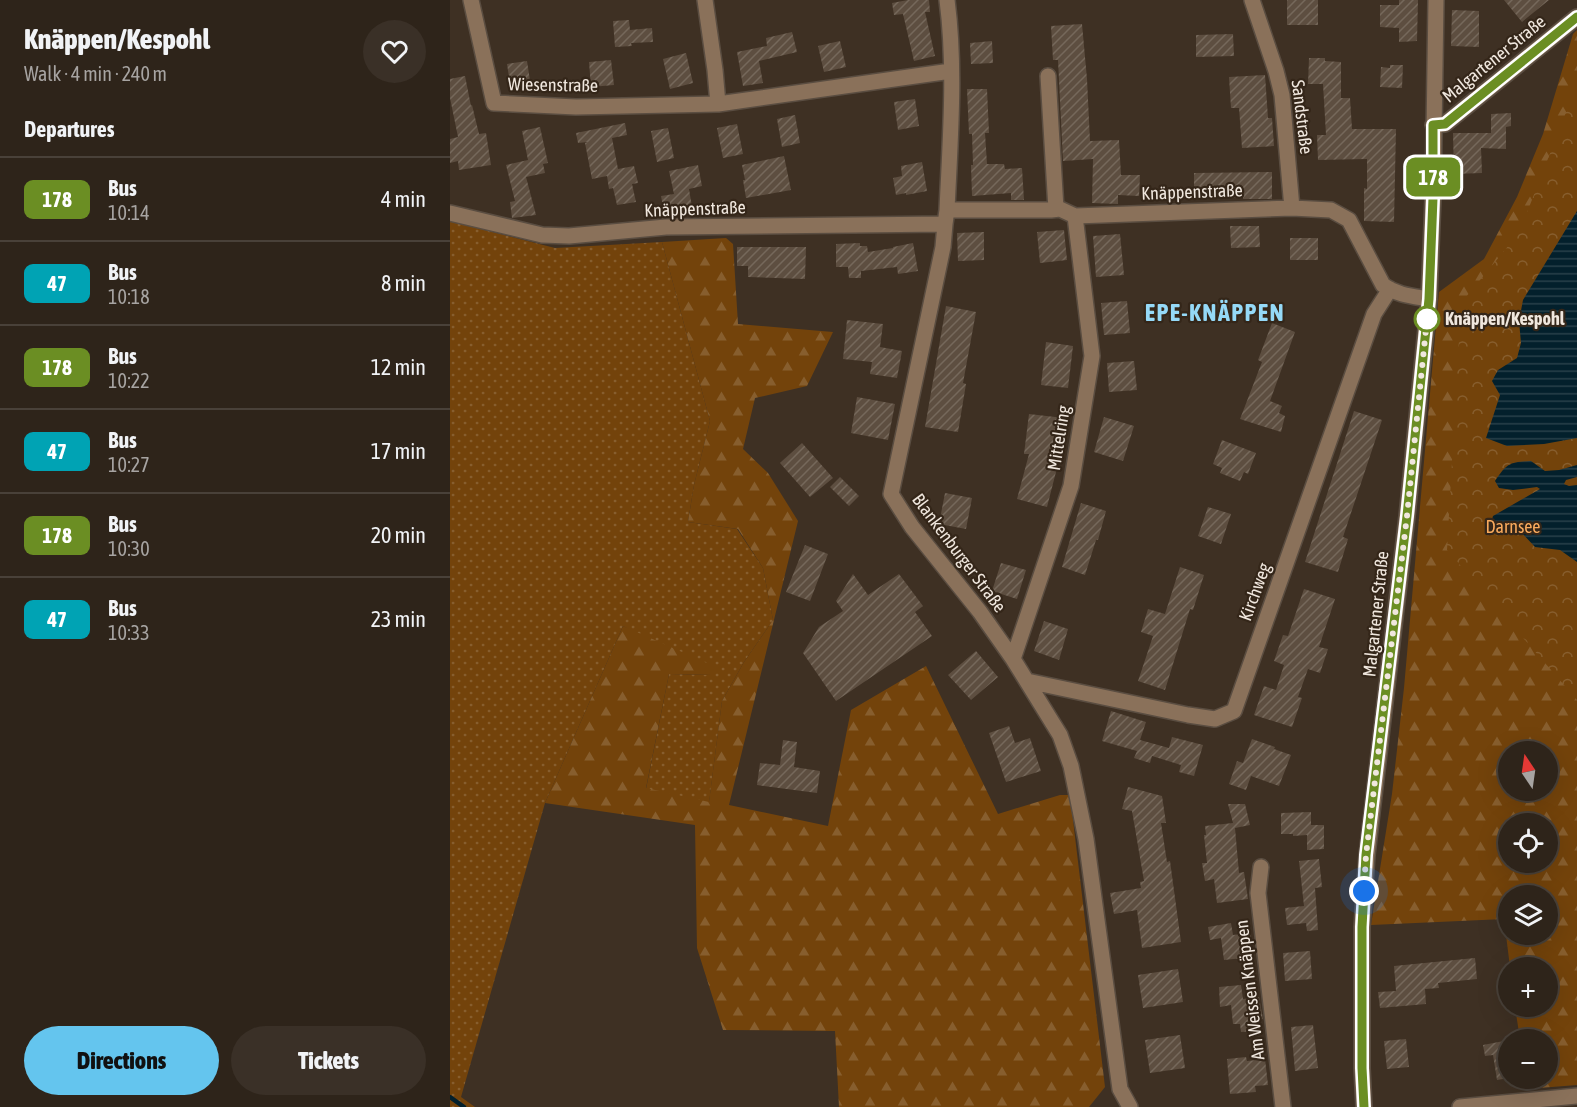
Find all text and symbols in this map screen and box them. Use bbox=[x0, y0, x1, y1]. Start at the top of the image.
street label: Malgartener Straße bbox=[1438, 11, 1549, 107]
button: heart bbox=[363, 20, 426, 83]
text: Knäppen/Kespohl bbox=[24, 23, 210, 55]
text: Walk · 4 min · 240 m bbox=[24, 62, 167, 85]
street label: Wiesenstraße bbox=[508, 73, 598, 96]
street label: Sandstraße bbox=[1288, 79, 1317, 155]
text: Departures bbox=[24, 116, 114, 142]
line badge: 178 bbox=[1398, 158, 1468, 196]
text: 178 bbox=[1418, 165, 1448, 189]
text: Bus bbox=[108, 175, 137, 201]
street label: Knäppenstraße bbox=[1141, 179, 1243, 204]
text: 4 min bbox=[381, 186, 426, 212]
text: 178 bbox=[42, 187, 72, 211]
street label: Knäppenstraße bbox=[644, 196, 746, 221]
text: 10:14 bbox=[108, 201, 150, 224]
text: Bus bbox=[108, 259, 137, 285]
text: 8 min bbox=[381, 270, 426, 296]
text: 47 bbox=[47, 271, 67, 295]
text: 10:18 bbox=[108, 285, 150, 308]
district label: EPE-KNÄPPEN bbox=[1145, 299, 1285, 326]
marker: Knäppen/Kespohl bbox=[1414, 306, 1440, 332]
place label: Knäppen/Kespohl bbox=[1445, 308, 1565, 329]
text: Bus bbox=[108, 343, 137, 369]
text: 12 min bbox=[371, 354, 426, 380]
text: 178 bbox=[42, 355, 72, 379]
text: 10:22 bbox=[108, 369, 150, 392]
street label: Mittelring bbox=[1043, 404, 1074, 472]
text: Bus bbox=[108, 427, 137, 453]
text: 17 min bbox=[371, 438, 426, 464]
text: 47 bbox=[47, 439, 67, 463]
text: 10:27 bbox=[108, 453, 150, 476]
street label: Blankenburger Straße bbox=[908, 489, 1011, 616]
text: Bus bbox=[108, 511, 137, 537]
park label: Darnsee bbox=[1485, 516, 1541, 537]
text: 20 min bbox=[371, 522, 426, 548]
text: 178 bbox=[42, 523, 72, 547]
text: 10:30 bbox=[108, 537, 150, 560]
street label: Malgartener Straße bbox=[1358, 550, 1393, 678]
street label: Kirchweg bbox=[1234, 560, 1275, 624]
text: Bus bbox=[108, 595, 137, 621]
text: 23 min bbox=[371, 606, 426, 632]
text: 47 bbox=[47, 607, 67, 631]
text: 10:33 bbox=[108, 621, 150, 644]
north arrow bbox=[1498, 741, 1558, 801]
map controls bbox=[1498, 741, 1558, 1089]
button: locate bbox=[1498, 813, 1558, 873]
your location bbox=[1349, 876, 1379, 906]
button: layers bbox=[1498, 885, 1558, 945]
street label: Am Weissen Knäppen bbox=[1230, 919, 1269, 1061]
button: + bbox=[1498, 957, 1558, 1017]
button: Directions bbox=[24, 1026, 219, 1095]
button: Tickets bbox=[231, 1026, 426, 1095]
button: − bbox=[1498, 1029, 1558, 1089]

